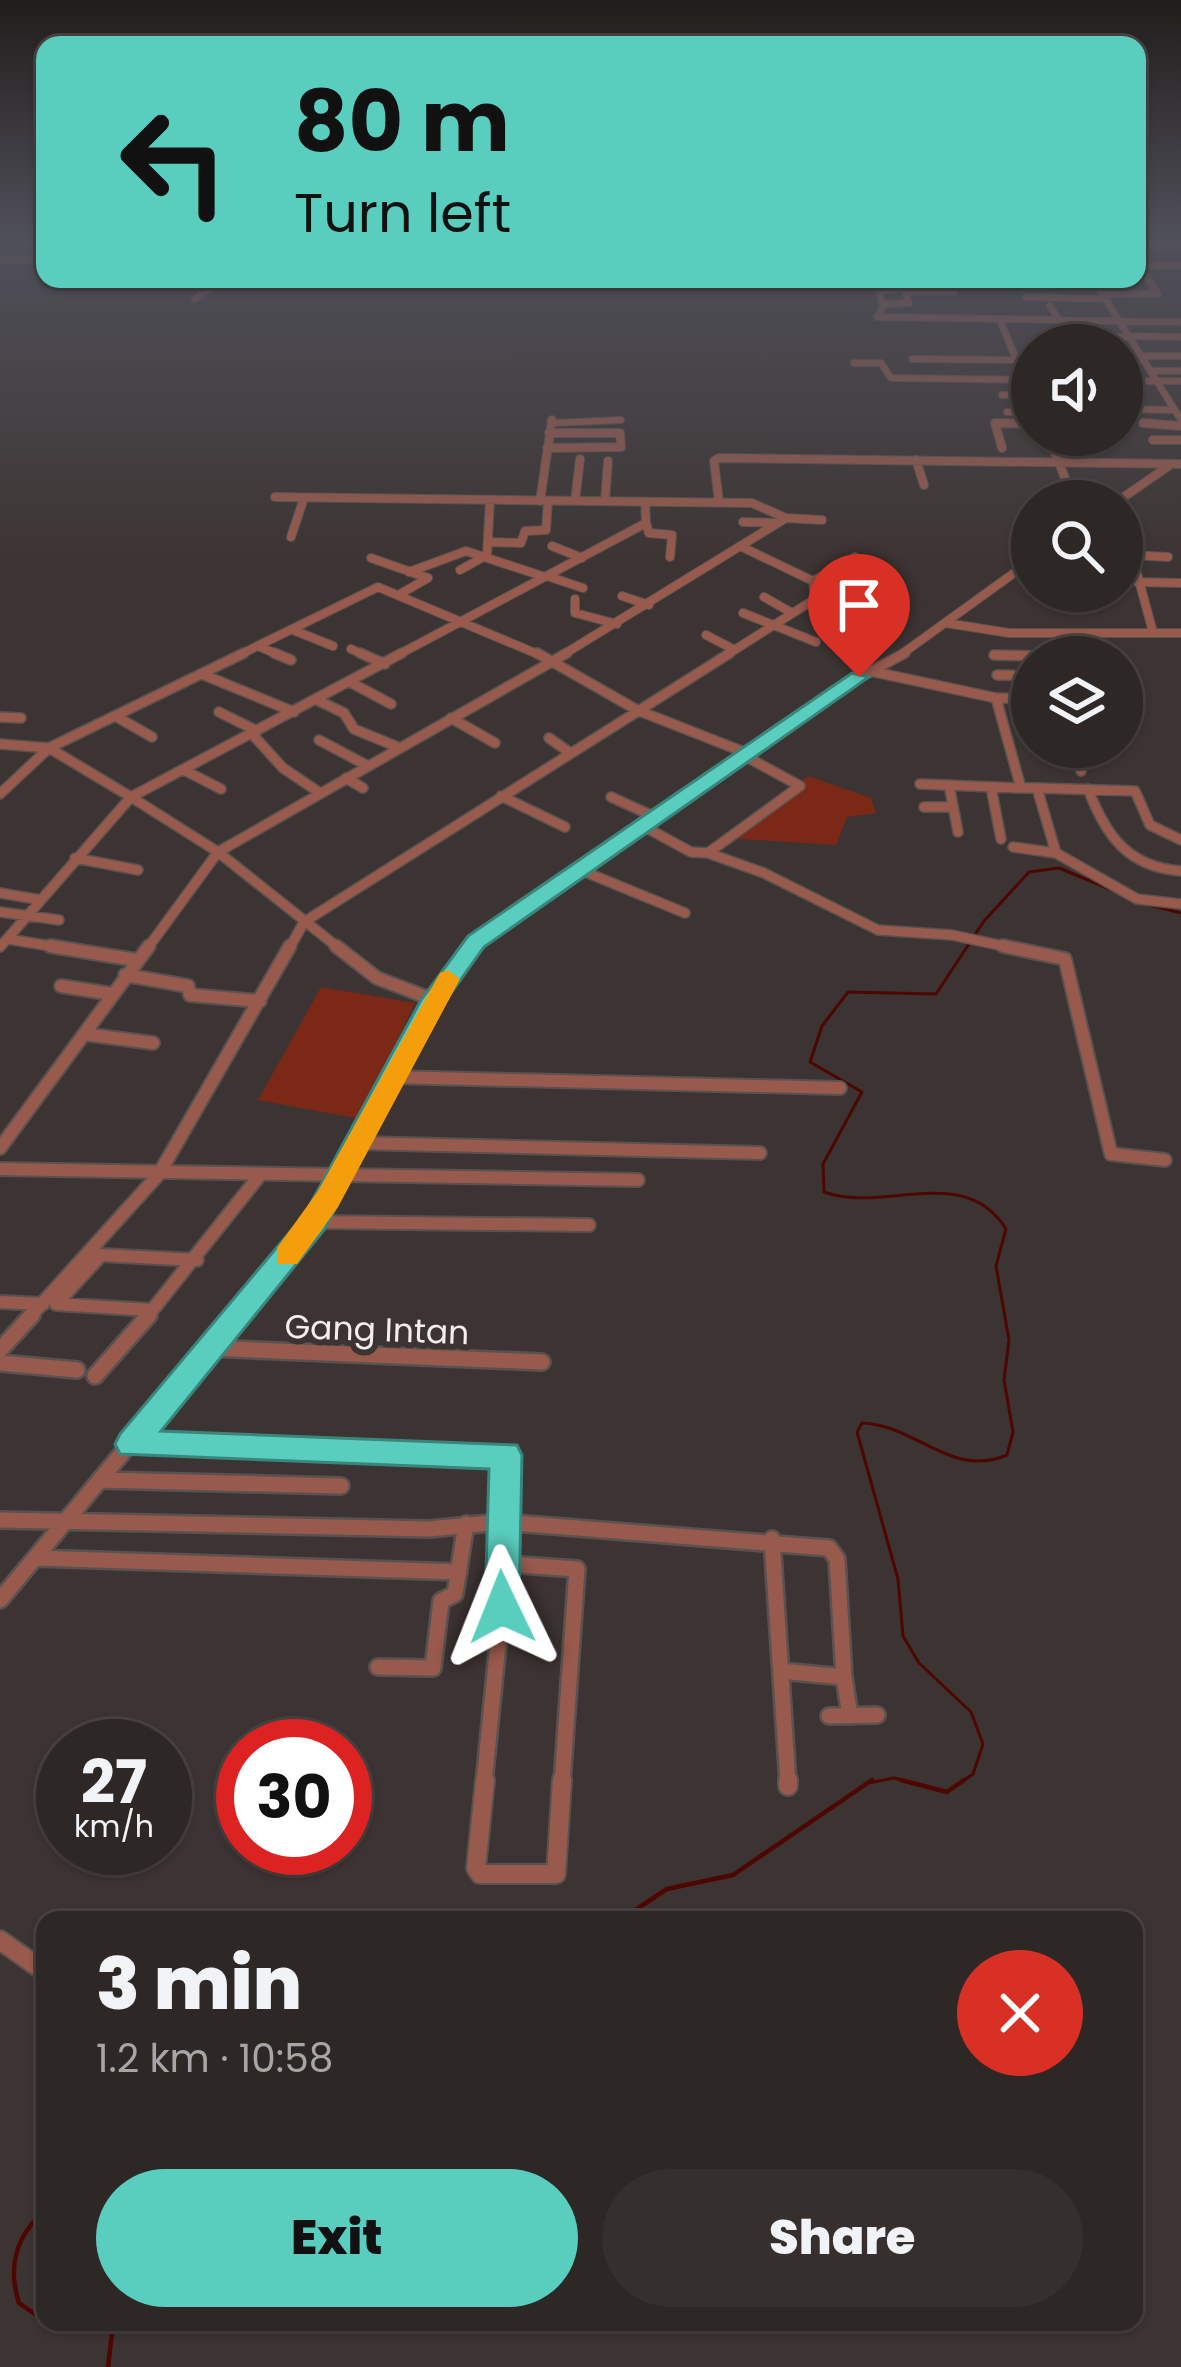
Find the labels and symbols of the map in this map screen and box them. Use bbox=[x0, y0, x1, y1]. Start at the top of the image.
pin bbox=[808, 554, 910, 677]
street label: Gang Intan bbox=[284, 1303, 470, 1356]
position arrow bbox=[439, 1544, 565, 1670]
speed limit sign: 30 bbox=[216, 1719, 372, 1875]

